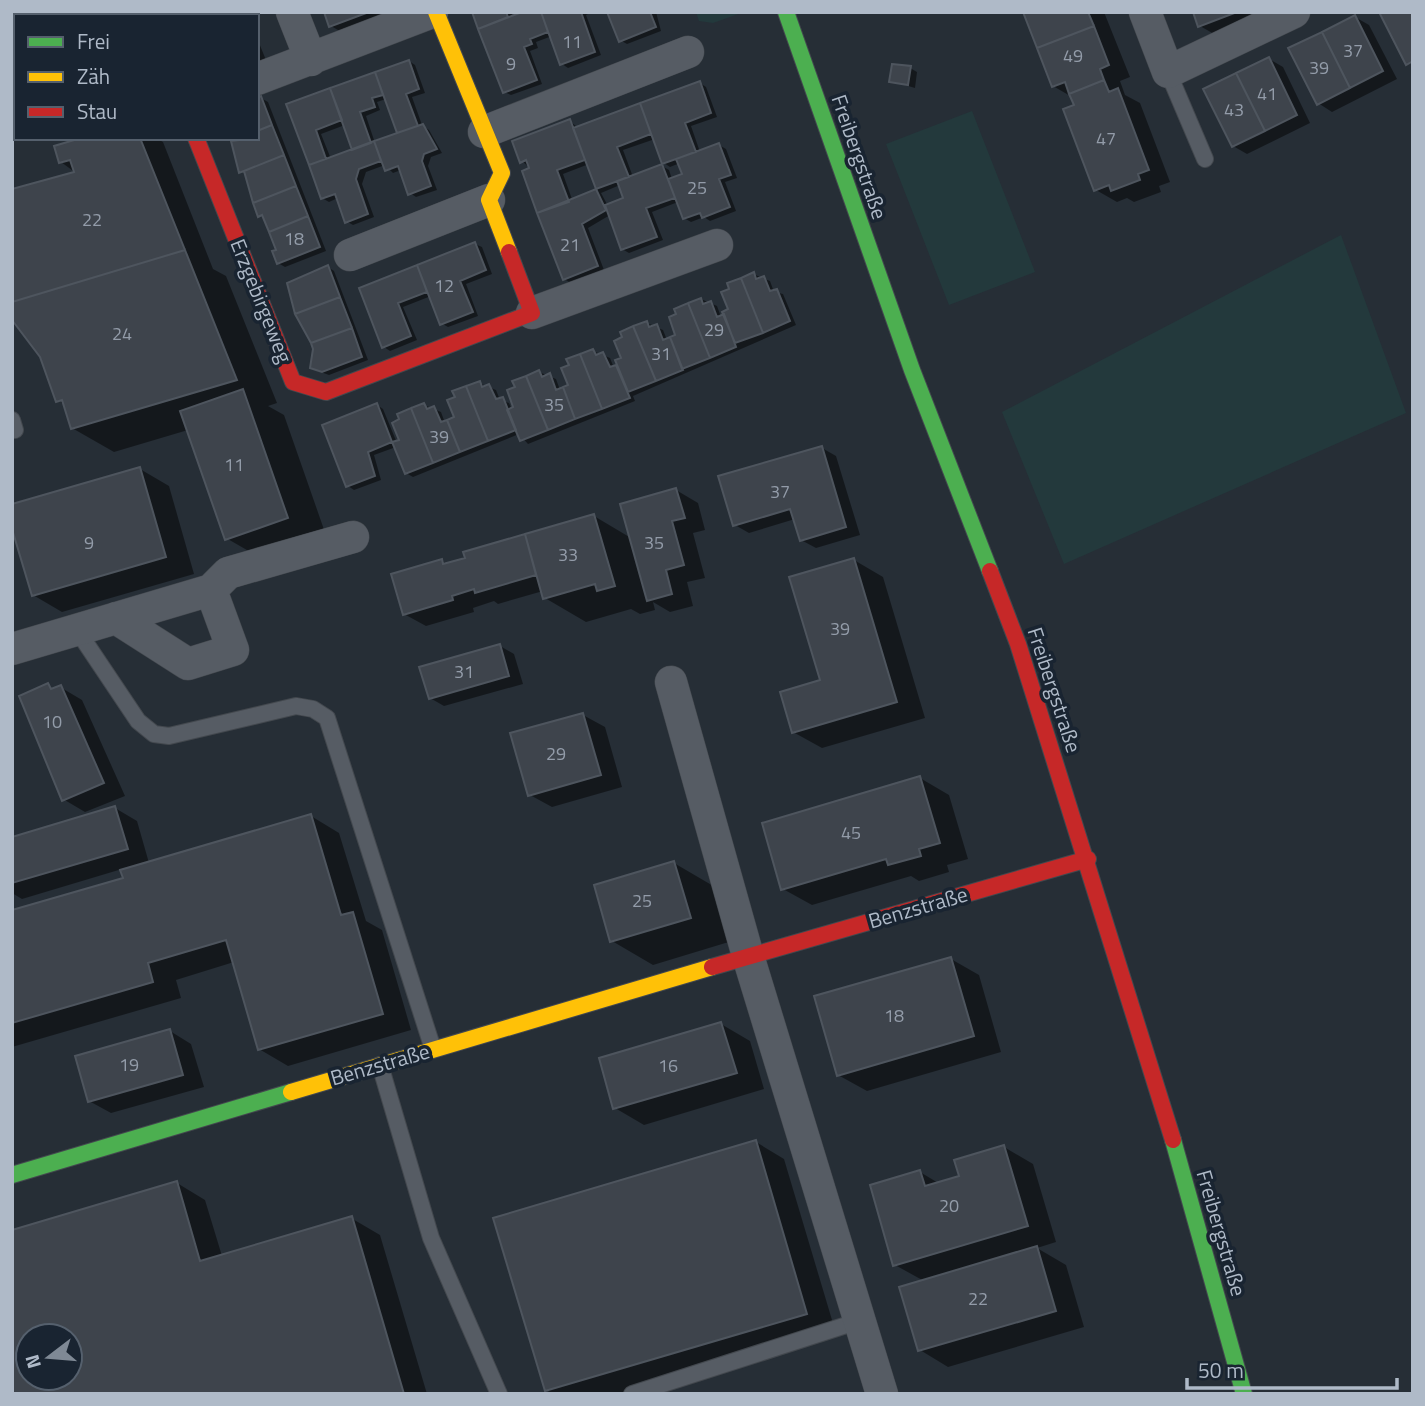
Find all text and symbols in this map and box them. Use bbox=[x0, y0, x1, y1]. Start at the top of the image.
legend bbox=[14, 14, 259, 140]
text: Frei bbox=[77, 25, 110, 57]
house number: 11 bbox=[562, 28, 582, 55]
house number: 37 bbox=[1343, 37, 1363, 64]
house number: 49 bbox=[1063, 42, 1083, 69]
house number: 9 bbox=[506, 50, 516, 77]
house number: 39 bbox=[1309, 54, 1329, 81]
text: Zäh bbox=[77, 60, 110, 92]
house number: 41 bbox=[1257, 80, 1277, 107]
street label: Freibergstraße bbox=[824, 90, 896, 223]
text: Stau bbox=[77, 95, 117, 127]
house number: 43 bbox=[1224, 96, 1244, 123]
house number: 47 bbox=[1096, 125, 1116, 152]
house number: 25 bbox=[687, 174, 707, 201]
house number: 22 bbox=[82, 206, 102, 233]
house number: 18 bbox=[284, 225, 304, 252]
house number: 21 bbox=[560, 231, 580, 258]
street label: Erzgebirgeweg bbox=[223, 234, 301, 368]
house number: 12 bbox=[434, 272, 454, 299]
house number: 29 bbox=[704, 316, 724, 343]
house number: 24 bbox=[112, 320, 132, 347]
house number: 31 bbox=[651, 340, 671, 367]
house number: 35 bbox=[544, 391, 564, 418]
house number: 39 bbox=[429, 423, 449, 450]
house number: 11 bbox=[224, 451, 244, 478]
house number: 37 bbox=[770, 478, 790, 505]
house number: 9 bbox=[84, 529, 94, 556]
house number: 35 bbox=[644, 529, 664, 556]
house number: 33 bbox=[558, 541, 578, 568]
house number: 39 bbox=[830, 615, 850, 642]
street label: Freibergstraße bbox=[1020, 623, 1090, 756]
house number: 31 bbox=[454, 658, 474, 685]
house number: 10 bbox=[42, 708, 62, 735]
house number: 29 bbox=[546, 740, 566, 767]
house number: 45 bbox=[841, 819, 861, 846]
street label: Benzstraße bbox=[864, 878, 971, 936]
house number: 25 bbox=[632, 887, 652, 914]
house number: 18 bbox=[884, 1002, 904, 1029]
street label: Benzstraße bbox=[326, 1035, 433, 1093]
house number: 19 bbox=[119, 1051, 139, 1078]
house number: 16 bbox=[658, 1052, 678, 1079]
street label: Freibergstraße bbox=[1189, 1166, 1255, 1300]
house number: 20 bbox=[939, 1192, 959, 1219]
house number: 22 bbox=[968, 1285, 988, 1312]
north arrow bbox=[14, 1322, 84, 1392]
scale bar bbox=[1187, 1346, 1397, 1390]
text: N bbox=[16, 1351, 48, 1372]
text: 50 m bbox=[1198, 1354, 1244, 1386]

